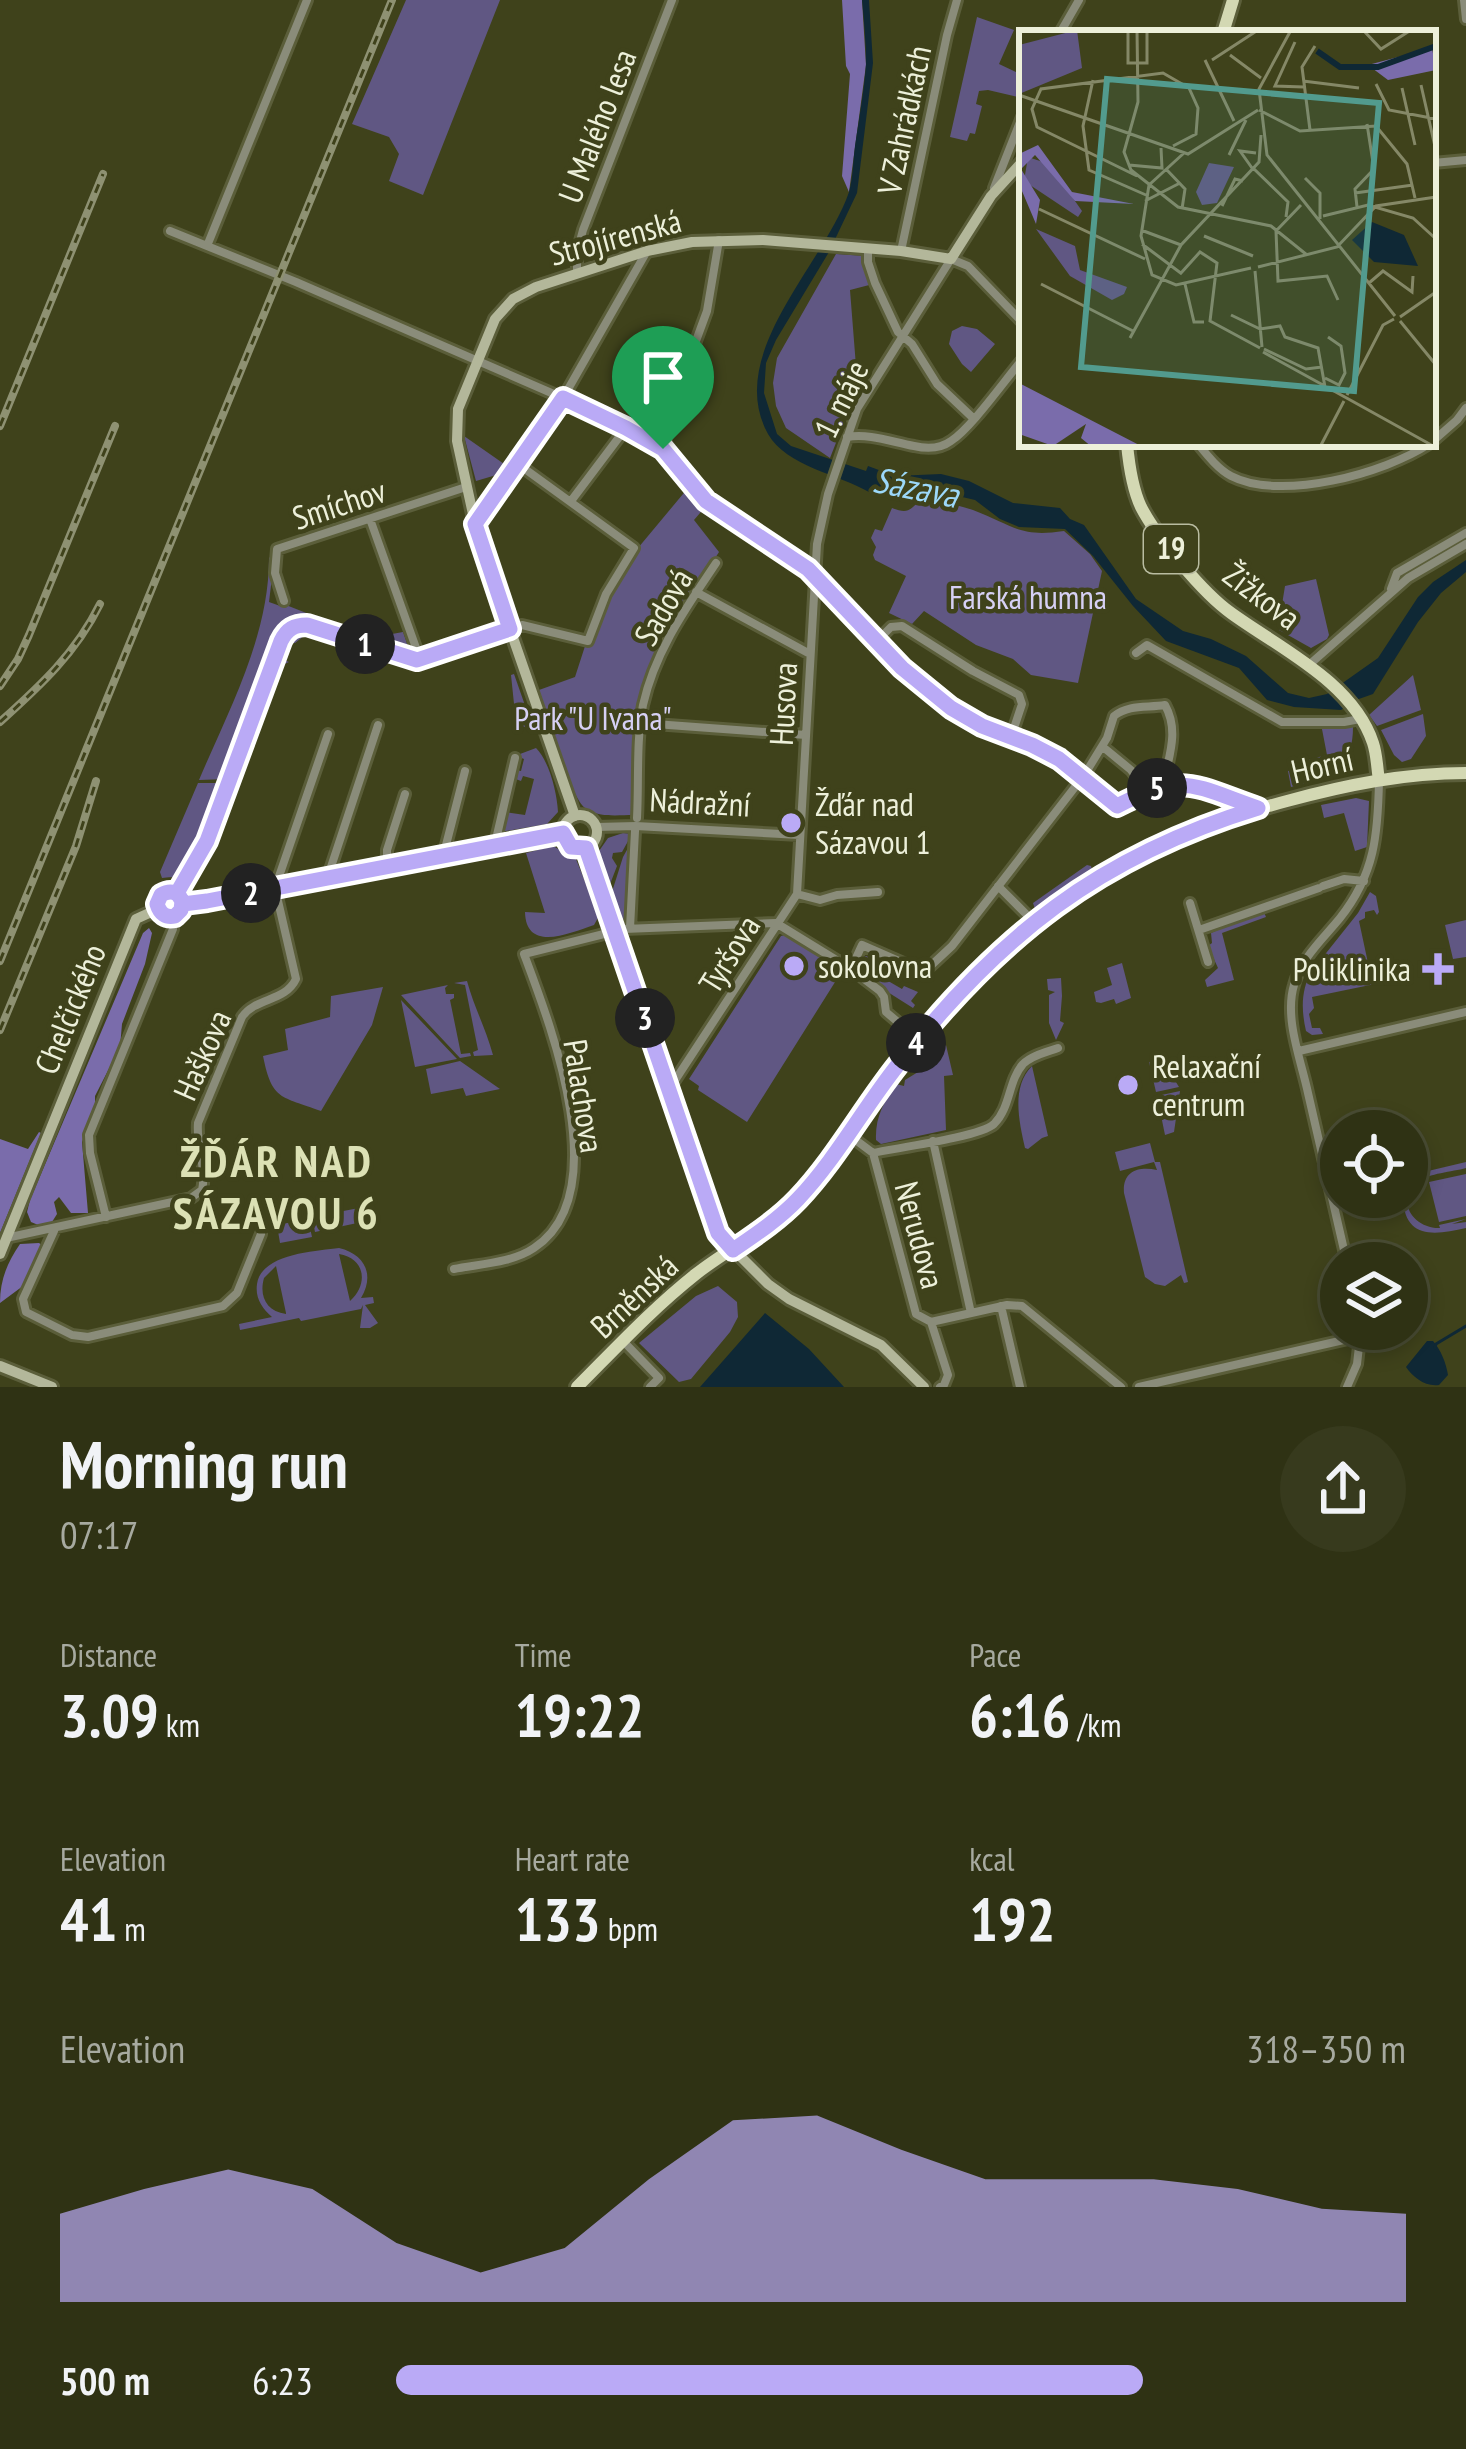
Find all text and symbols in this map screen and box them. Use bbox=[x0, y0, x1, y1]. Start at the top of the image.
inset map bbox=[1019, 30, 1436, 447]
street label: V Zahrádkách bbox=[867, 41, 940, 199]
street label: U Malého lesa bbox=[548, 43, 645, 209]
street label: Strojírenská bbox=[544, 198, 686, 275]
pin bbox=[612, 326, 714, 449]
icon: arrive bbox=[630, 344, 696, 410]
street label: 1. máje bbox=[803, 353, 878, 445]
water label: Sázava bbox=[870, 455, 964, 518]
street label: Smíchov bbox=[287, 468, 391, 539]
road number: 19 bbox=[1144, 525, 1198, 573]
street label: Žižkova bbox=[1215, 553, 1310, 639]
street label: Sadová bbox=[624, 561, 702, 653]
park label: Farská humna bbox=[949, 575, 1107, 618]
pin: 1 bbox=[335, 614, 395, 674]
text: 1 bbox=[357, 622, 373, 665]
street label: Husova bbox=[759, 661, 806, 747]
park label: Park "U Ivana" bbox=[514, 696, 672, 739]
street label: Horní bbox=[1287, 737, 1357, 793]
pin: 5 bbox=[1127, 758, 1187, 818]
text: 5 bbox=[1149, 766, 1165, 809]
street label: Nádražní bbox=[648, 777, 752, 826]
place label: Žďár nad Sázavou 1 bbox=[815, 782, 931, 863]
marker: Žďár nad Sázavou 1 bbox=[778, 810, 804, 836]
pin: 2 bbox=[221, 863, 281, 923]
text: 2 bbox=[243, 871, 259, 914]
street label: Tyršova bbox=[688, 907, 769, 1001]
street label: Chelčického bbox=[24, 937, 115, 1080]
place label: sokolovna bbox=[818, 944, 932, 987]
place label: Poliklinika bbox=[1293, 947, 1411, 990]
marker: sokolovna bbox=[781, 953, 807, 979]
marker: Poliklinika bbox=[1422, 953, 1454, 985]
pin: 3 bbox=[615, 988, 675, 1048]
text: 3 bbox=[637, 996, 653, 1039]
street label: Haškova bbox=[163, 1003, 240, 1107]
pin: 4 bbox=[886, 1013, 946, 1073]
text: 4 bbox=[908, 1021, 924, 1064]
street label: Palachova bbox=[554, 1036, 615, 1156]
place label: Relaxační centrum bbox=[1152, 1044, 1261, 1125]
marker: Relaxační centrum bbox=[1115, 1072, 1141, 1098]
map controls bbox=[1320, 1110, 1428, 1350]
button: locate bbox=[1320, 1110, 1428, 1218]
district label: ŽĎÁR NAD SÁZAVOU 6 bbox=[173, 1131, 381, 1241]
street label: Nerudova bbox=[886, 1177, 955, 1293]
button: layers bbox=[1320, 1242, 1428, 1350]
street label: Brněnská bbox=[581, 1244, 686, 1347]
text: Morning run bbox=[60, 1421, 348, 1506]
button: share bbox=[1280, 1426, 1406, 1552]
text: 07:17 bbox=[60, 1509, 138, 1560]
text: Distance bbox=[60, 1633, 157, 1676]
text: Time bbox=[515, 1633, 572, 1676]
text: Pace bbox=[969, 1633, 1021, 1676]
text: 3.09 bbox=[60, 1676, 159, 1754]
text: 19:22 bbox=[515, 1676, 644, 1754]
text: 6:16 bbox=[969, 1676, 1070, 1754]
text: km bbox=[159, 1703, 200, 1746]
text: /km bbox=[1070, 1703, 1121, 1746]
text: Elevation bbox=[60, 1837, 166, 1880]
text: Heart rate bbox=[515, 1837, 630, 1880]
text: kcal bbox=[969, 1837, 1014, 1880]
text: 41 bbox=[60, 1880, 117, 1958]
text: 133 bbox=[515, 1880, 601, 1958]
text: 192 bbox=[969, 1880, 1055, 1958]
text: m bbox=[117, 1907, 146, 1950]
text: bpm bbox=[601, 1907, 658, 1950]
text: Elevation bbox=[60, 2023, 185, 2074]
text: 318–350 m bbox=[1246, 2023, 1406, 2074]
text: 500 m bbox=[60, 2355, 150, 2406]
text: 6:23 bbox=[252, 2355, 313, 2406]

